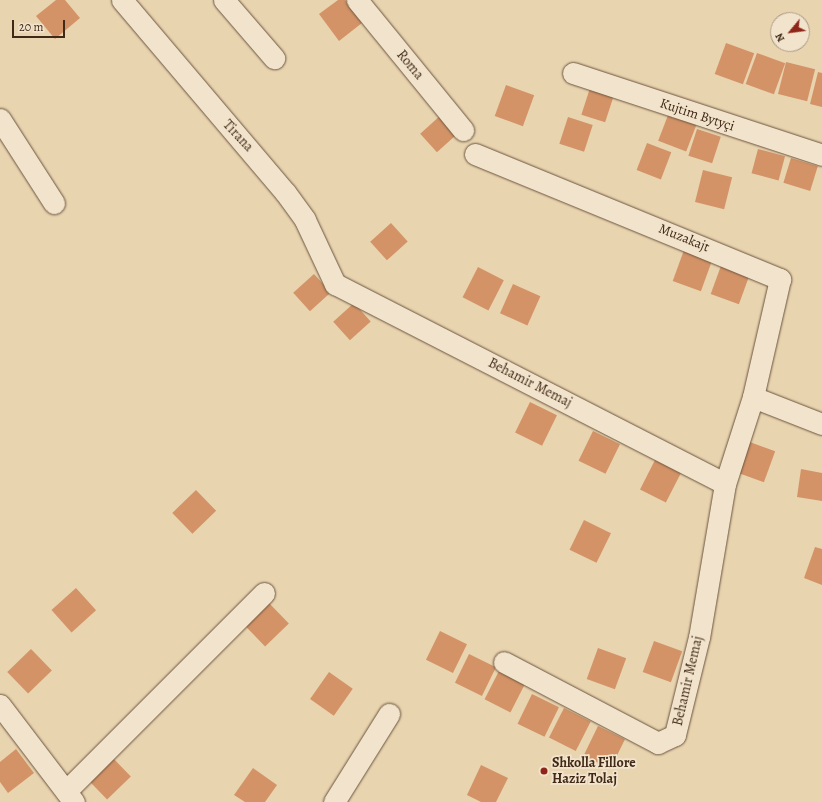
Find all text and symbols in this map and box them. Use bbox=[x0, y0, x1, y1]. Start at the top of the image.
scale bar bbox=[14, 12, 67, 38]
north arrow bbox=[770, 12, 810, 52]
text: 20 m bbox=[19, 19, 43, 35]
text: N bbox=[771, 30, 788, 45]
street label: Roma bbox=[393, 47, 427, 83]
street label: Kujtim Bytyçi bbox=[658, 95, 736, 135]
street label: Tirana bbox=[219, 117, 257, 155]
street label: Muzakajt bbox=[656, 220, 712, 256]
street label: Behamir Memaj bbox=[485, 355, 575, 411]
street label: Behamir Memaj bbox=[669, 634, 707, 728]
place label: Shkolla Fillore Haziz Tolaj bbox=[552, 755, 636, 788]
marker: Shkolla Fillore Haziz Tolaj bbox=[539, 766, 549, 776]

